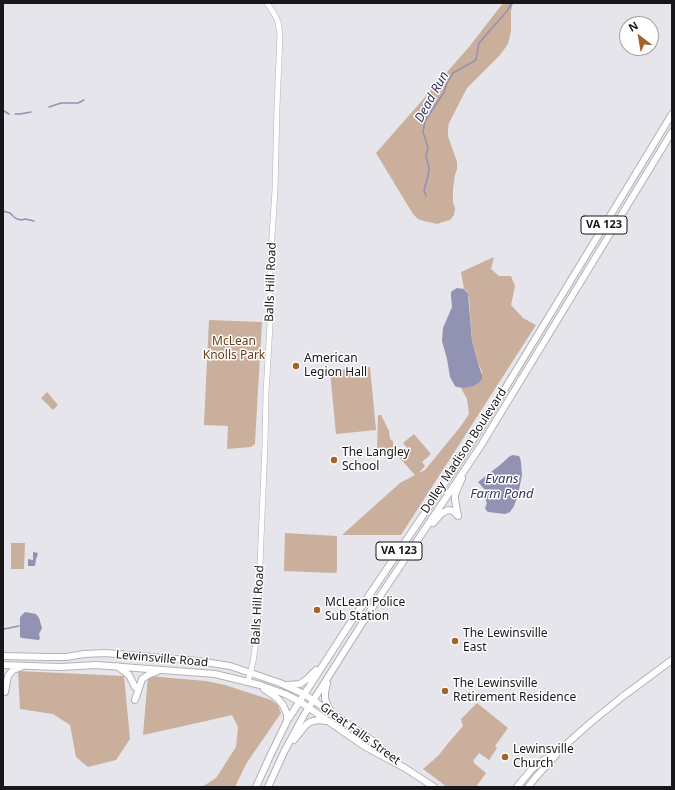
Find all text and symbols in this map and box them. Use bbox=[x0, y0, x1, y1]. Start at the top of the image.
north arrow bbox=[619, 16, 659, 56]
text: N bbox=[625, 17, 641, 35]
water label: Dead Run bbox=[412, 69, 452, 125]
road number: VA 123 bbox=[581, 216, 627, 234]
street label: Balls Hill Road bbox=[262, 242, 280, 322]
park label: McLean Knolls Park bbox=[203, 335, 265, 363]
place label: American Legion Hall bbox=[304, 352, 367, 380]
marker: American Legion Hall bbox=[291, 361, 301, 371]
street label: Dolley Madison Boulevard bbox=[418, 386, 510, 516]
place label: The Langley School bbox=[342, 446, 410, 474]
marker: The Langley School bbox=[329, 455, 339, 465]
water label: Evans Farm Pond bbox=[470, 471, 534, 502]
road number: VA 123 bbox=[376, 542, 422, 560]
street label: Balls Hill Road bbox=[249, 565, 267, 645]
place label: McLean Police Sub Station bbox=[325, 596, 405, 624]
marker: McLean Police Sub Station bbox=[312, 605, 322, 615]
place label: The Lewinsville East bbox=[463, 627, 548, 655]
marker: The Lewinsville East bbox=[450, 636, 460, 646]
street label: Lewinsville Road bbox=[115, 648, 209, 670]
place label: The Lewinsville Retirement Residence bbox=[453, 677, 576, 705]
marker: The Lewinsville Retirement Residence bbox=[440, 686, 450, 696]
street label: Great Falls Street bbox=[317, 700, 403, 768]
place label: Lewinsville Church bbox=[513, 743, 574, 771]
marker: Lewinsville Church bbox=[500, 752, 510, 762]

